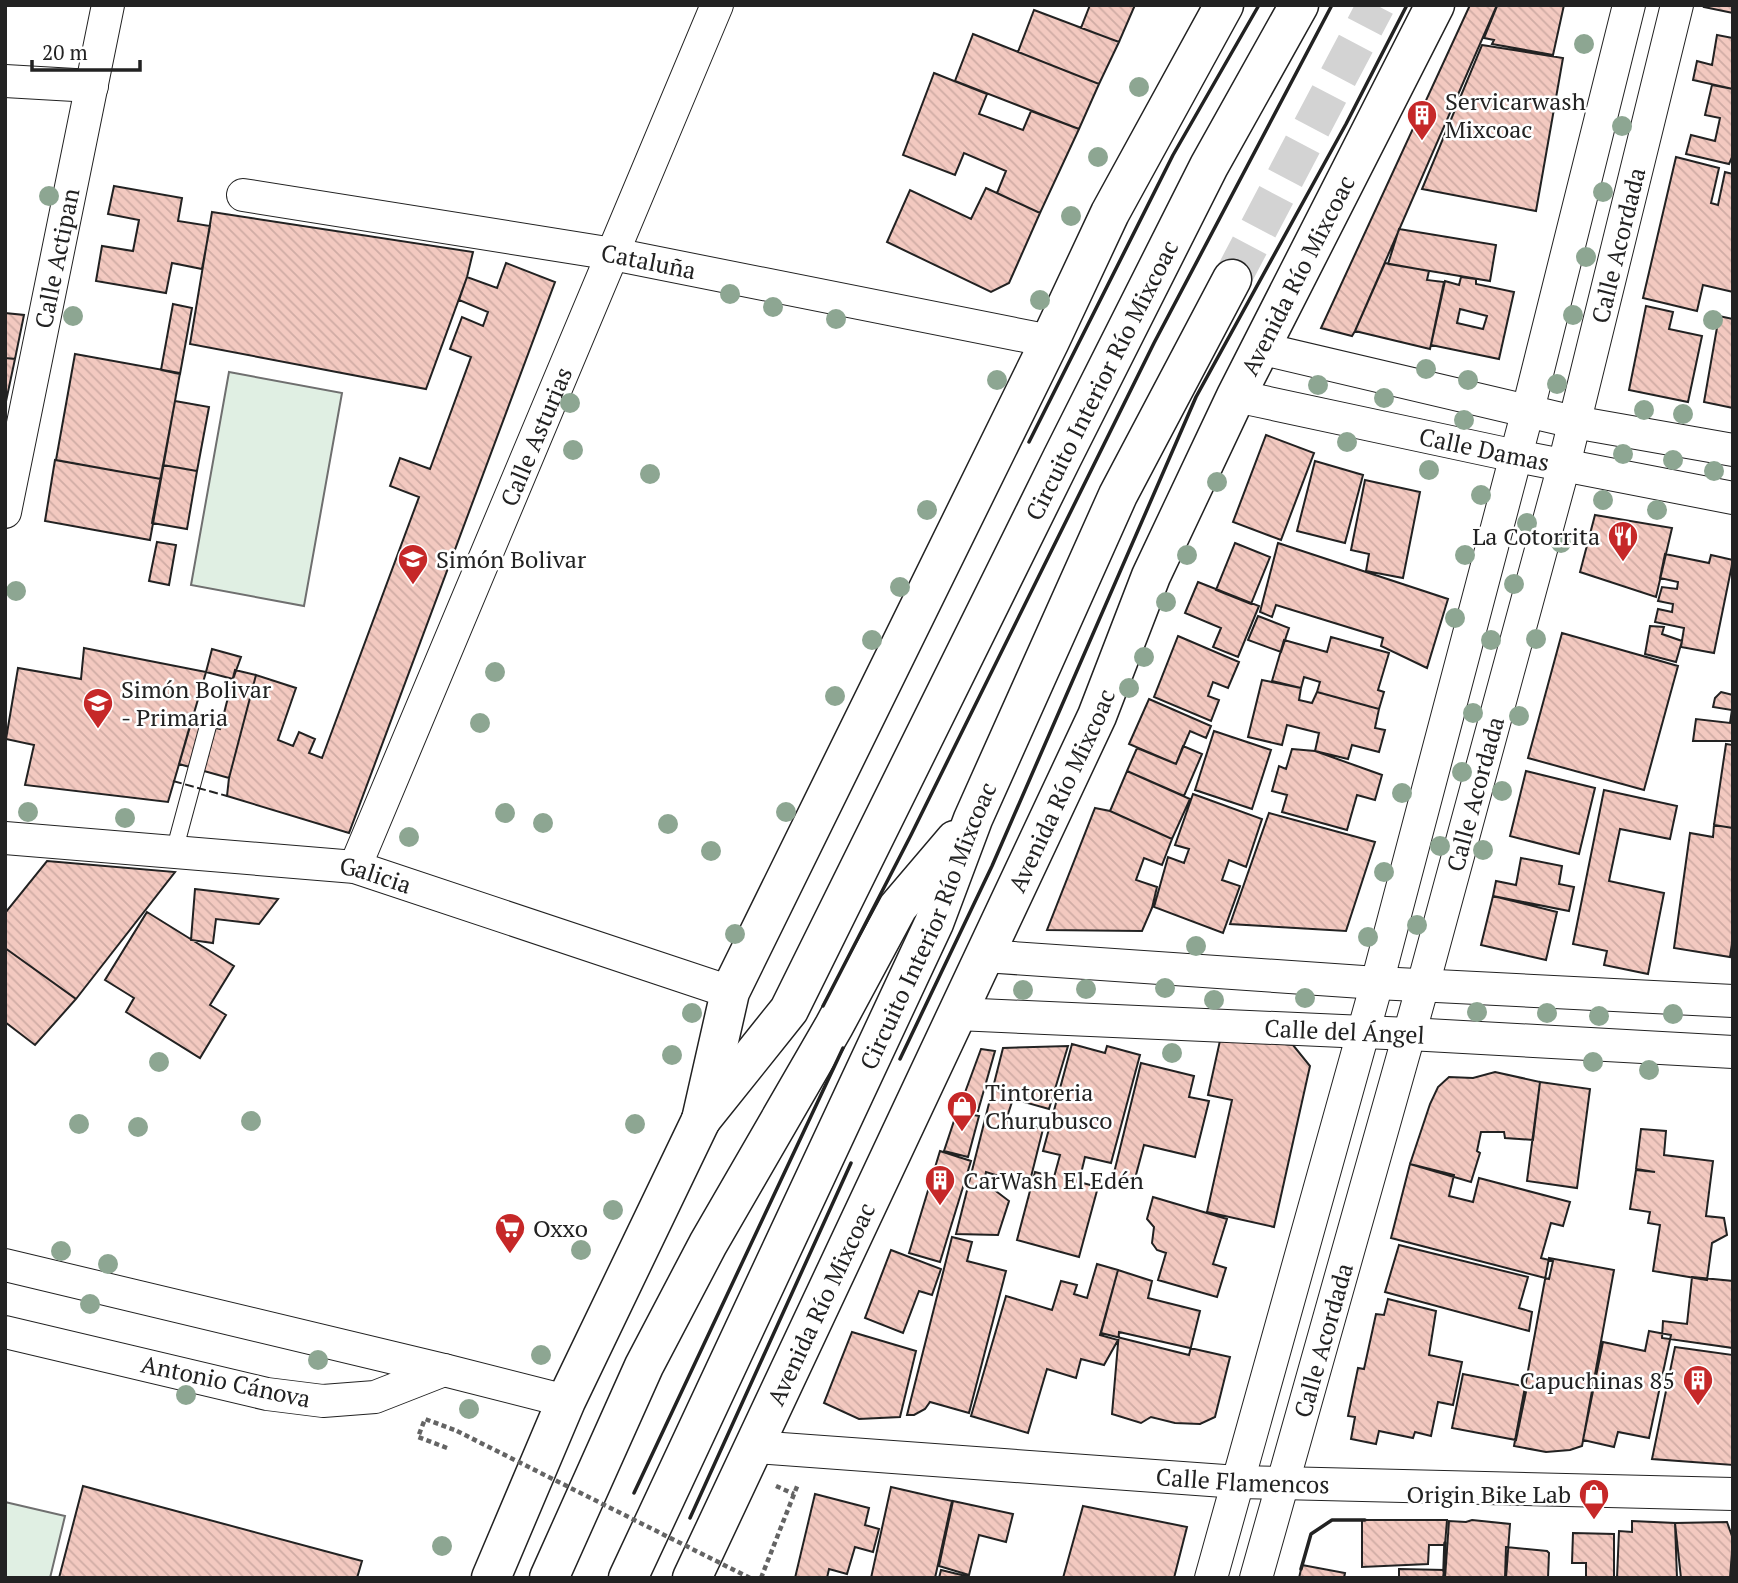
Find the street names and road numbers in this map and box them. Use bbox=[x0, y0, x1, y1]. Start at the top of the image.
street label: Calle Acordada bbox=[1583, 164, 1652, 327]
street label: Avenida Río Mixcoac bbox=[1233, 170, 1362, 381]
street label: Calle Actipan bbox=[27, 185, 86, 331]
street label: Circuito Interior Río Mixcoac bbox=[1018, 234, 1185, 526]
street label: Cataluña bbox=[599, 236, 699, 286]
street label: Calle Asturias bbox=[492, 362, 579, 511]
street label: Calle Damas bbox=[1416, 420, 1552, 478]
street label: Avenida Río Mixcoac bbox=[1001, 684, 1122, 897]
street label: Calle Acordada bbox=[1439, 713, 1511, 875]
street label: Circuito Interior Río Mixcoac bbox=[852, 777, 1004, 1075]
street label: Galicia bbox=[339, 850, 416, 901]
street label: Calle del Ángel bbox=[1264, 1012, 1426, 1051]
street label: Avenida Río Mixcoac bbox=[759, 1197, 882, 1410]
street label: Calle Acordada bbox=[1286, 1259, 1360, 1421]
street label: Antonio Cánova bbox=[138, 1347, 314, 1415]
street label: Calle Flamencos bbox=[1155, 1460, 1330, 1500]

